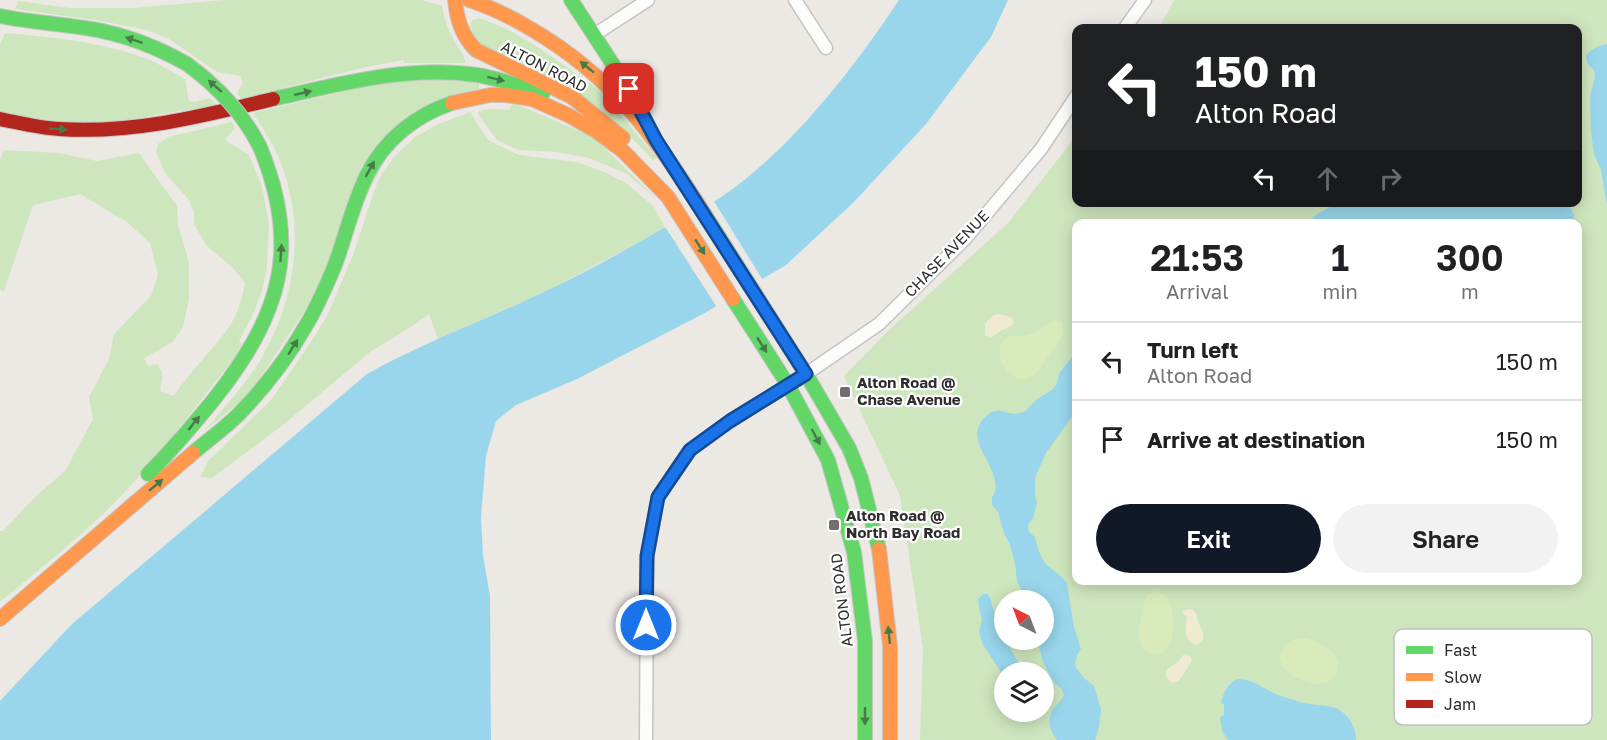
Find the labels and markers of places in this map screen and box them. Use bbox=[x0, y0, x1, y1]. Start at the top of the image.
pin bbox=[603, 63, 654, 114]
place label: Alton Road @ Chase Avenue bbox=[857, 373, 961, 408]
marker: Alton Road @ Chase Avenue bbox=[838, 385, 852, 399]
place label: Alton Road @ North Bay Road bbox=[846, 506, 960, 541]
marker: Alton Road @ North Bay Road bbox=[827, 518, 841, 532]

